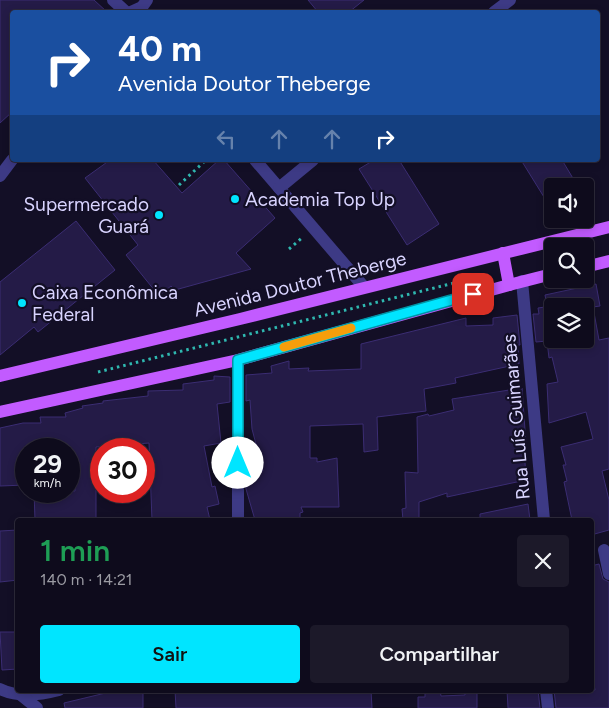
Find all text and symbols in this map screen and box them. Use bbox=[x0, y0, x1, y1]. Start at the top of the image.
text: 40 m bbox=[118, 28, 202, 70]
icon: right bbox=[35, 30, 100, 95]
text: Avenida Doutor Theberge bbox=[118, 70, 371, 97]
icon: left bbox=[212, 125, 240, 153]
icon: ahead bbox=[265, 125, 293, 153]
icon: ahead bbox=[318, 125, 346, 153]
icon: right bbox=[371, 125, 399, 153]
map controls bbox=[544, 178, 594, 348]
button: sound bbox=[544, 178, 594, 228]
place label: Academia Top Up bbox=[245, 188, 395, 211]
place label: Supermercado Guará bbox=[24, 193, 149, 238]
marker: Academia Top Up bbox=[229, 193, 241, 205]
marker: Supermercado Guará bbox=[153, 209, 165, 221]
button: search bbox=[544, 238, 594, 288]
street label: Avenida Doutor Theberge bbox=[191, 246, 409, 322]
pin bbox=[452, 273, 494, 315]
icon: arrive bbox=[459, 280, 487, 308]
place label: Caixa Econômica Federal bbox=[32, 281, 178, 326]
marker: Caixa Econômica Federal bbox=[16, 297, 28, 309]
button: layers bbox=[544, 298, 594, 348]
street label: Rua Luís Guimarães bbox=[497, 333, 535, 501]
position arrow bbox=[211, 436, 263, 488]
speed limit sign: 30 bbox=[90, 438, 155, 503]
text: 29 bbox=[33, 449, 62, 479]
text: km/h bbox=[34, 476, 61, 490]
text: 1 min bbox=[40, 532, 110, 569]
button: close bbox=[517, 535, 569, 587]
text: 140 m · 14:21 bbox=[40, 570, 132, 589]
button: Sair bbox=[40, 625, 300, 683]
button: Compartilhar bbox=[310, 625, 569, 683]

